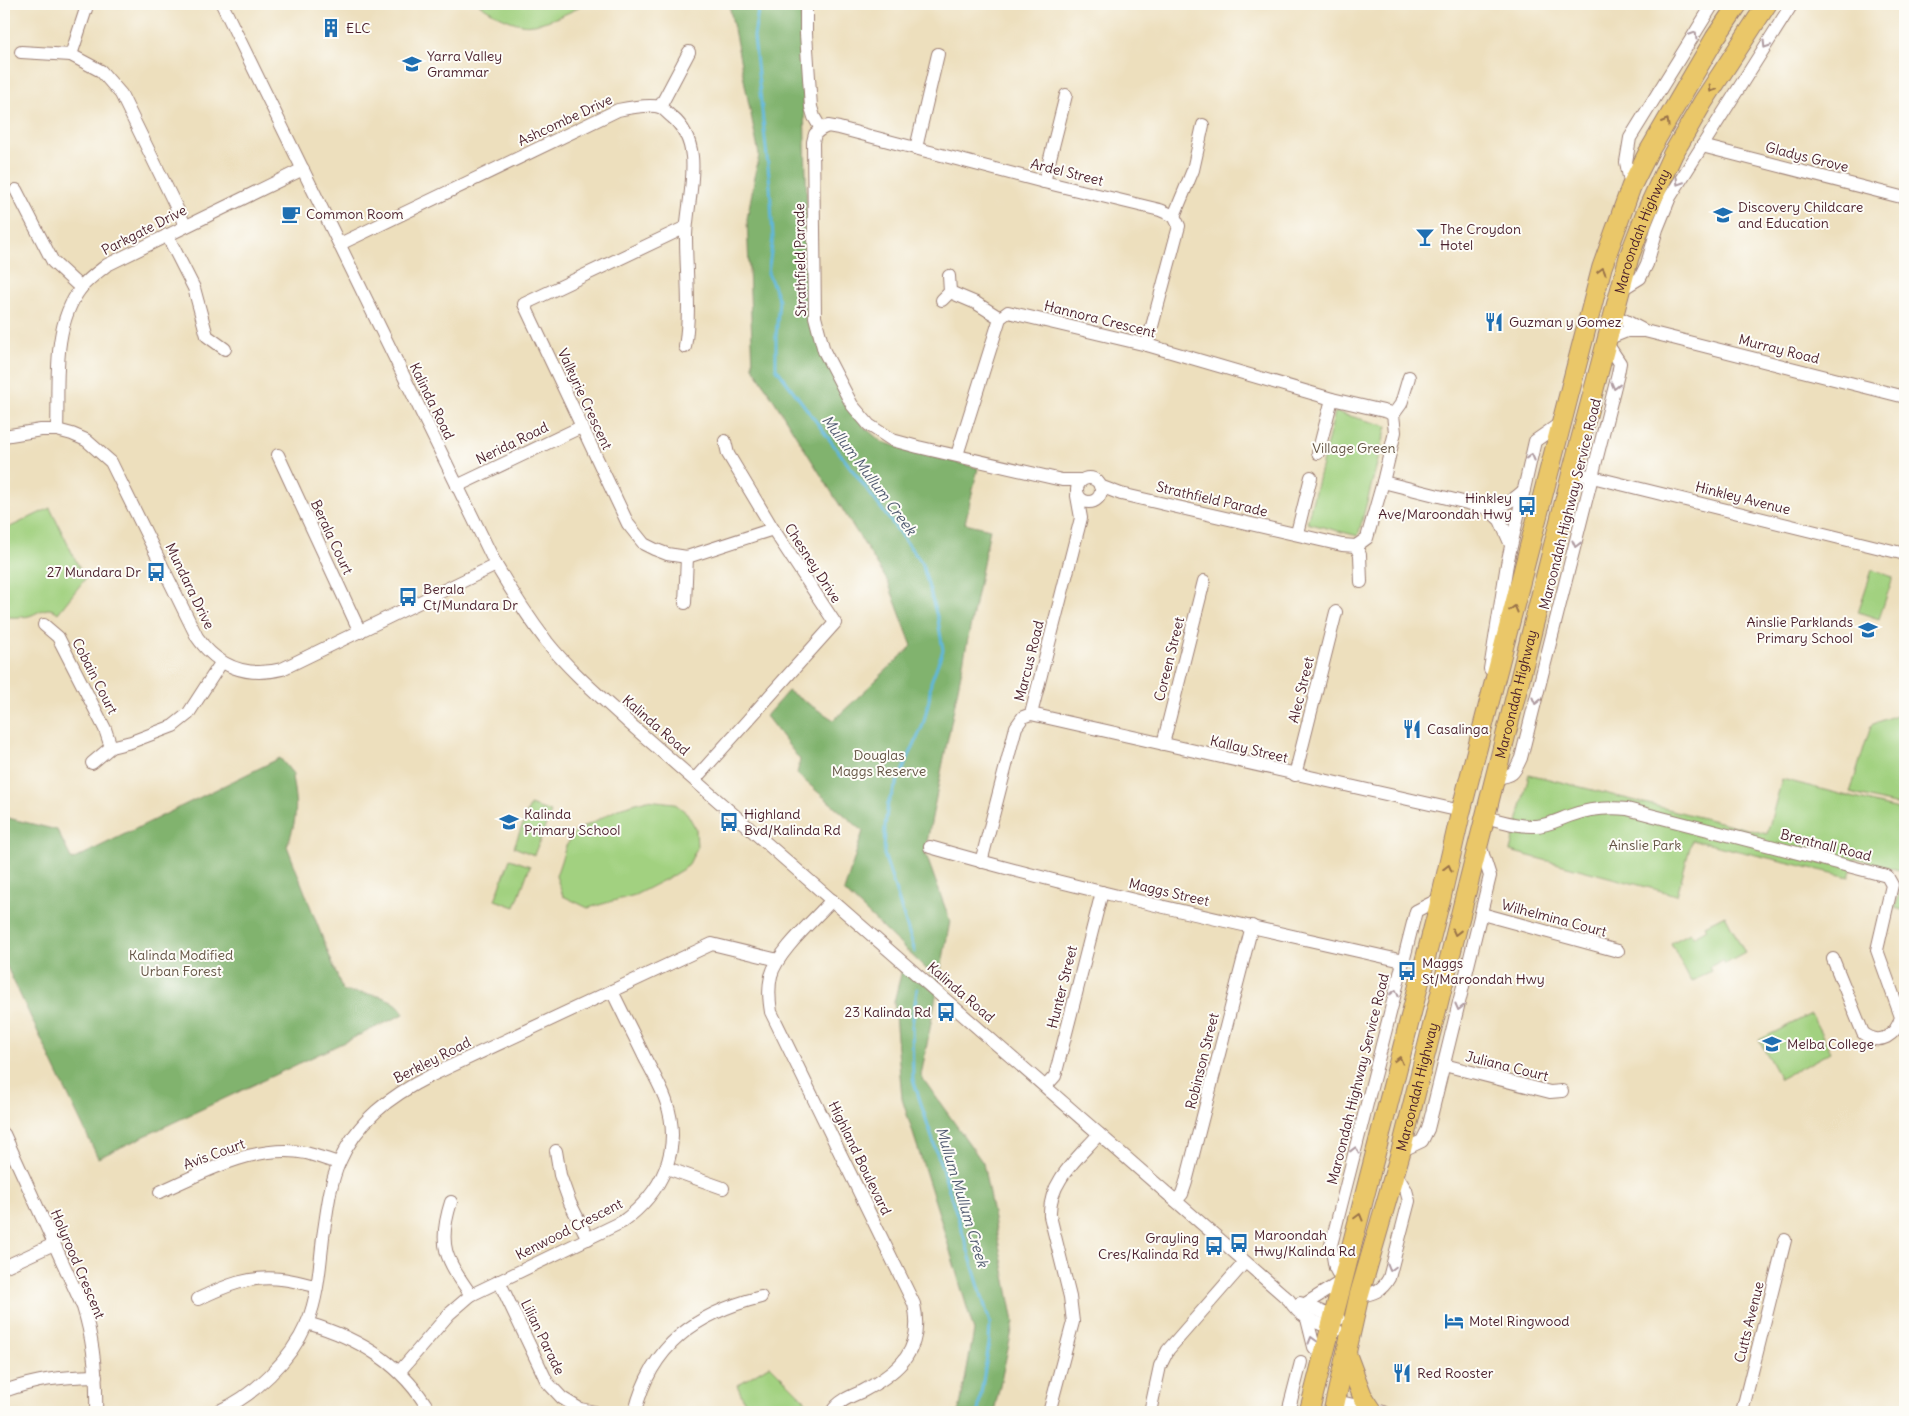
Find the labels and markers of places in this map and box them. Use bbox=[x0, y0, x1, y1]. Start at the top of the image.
building icon: ELC bbox=[320, 17, 342, 39]
place label: ELC bbox=[346, 19, 371, 37]
place label: Yarra Valley Grammar bbox=[427, 47, 502, 81]
school or university icon: Yarra Valley Grammar bbox=[401, 53, 423, 75]
place label: Discovery Childcare and Education bbox=[1738, 198, 1863, 232]
cafe icon: Common Room bbox=[280, 203, 302, 225]
school or university icon: Discovery Childcare and Education bbox=[1712, 204, 1734, 226]
place label: Common Room bbox=[306, 205, 404, 223]
place label: The Croydon Hotel bbox=[1440, 220, 1521, 254]
bar icon: The Croydon Hotel bbox=[1414, 226, 1436, 248]
restaurant icon: Guzman y Gomez bbox=[1483, 311, 1505, 333]
place label: Guzman y Gomez bbox=[1509, 313, 1622, 331]
place label: Hinkley Ave/Maroondah Hwy bbox=[1378, 489, 1512, 523]
bus stop icon: Hinkley Ave/Maroondah Hwy bbox=[1516, 495, 1538, 517]
bus stop icon: 27 Mundara Dr bbox=[145, 561, 167, 583]
place label: 27 Mundara Dr bbox=[47, 563, 141, 581]
place label: Berala Ct/Mundara Dr bbox=[423, 580, 518, 614]
bus stop icon: Berala Ct/Mundara Dr bbox=[397, 586, 419, 608]
place label: Ainslie Parklands Primary School bbox=[1746, 613, 1853, 647]
school or university icon: Ainslie Parklands Primary School bbox=[1857, 619, 1879, 641]
restaurant icon: Casalinga bbox=[1401, 718, 1423, 740]
place label: Casalinga bbox=[1427, 720, 1489, 738]
place label: Kalinda Primary School bbox=[524, 805, 620, 839]
place label: Highland Bvd/Kalinda Rd bbox=[744, 805, 841, 839]
school or university icon: Kalinda Primary School bbox=[498, 811, 520, 833]
bus stop icon: Highland Bvd/Kalinda Rd bbox=[718, 811, 740, 833]
place label: Maggs St/Maroondah Hwy bbox=[1422, 954, 1545, 988]
bus stop icon: Maggs St/Maroondah Hwy bbox=[1396, 960, 1418, 982]
bus stop icon: 23 Kalinda Rd bbox=[935, 1001, 957, 1023]
place label: 23 Kalinda Rd bbox=[844, 1003, 931, 1021]
school or university icon: Melba College bbox=[1761, 1033, 1783, 1055]
place label: Melba College bbox=[1787, 1035, 1874, 1053]
place label: Maroondah Hwy/Kalinda Rd bbox=[1254, 1226, 1356, 1260]
place label: Grayling Cres/Kalinda Rd bbox=[1098, 1229, 1199, 1263]
bus stop icon: Maroondah Hwy/Kalinda Rd bbox=[1228, 1232, 1250, 1254]
bus stop icon: Grayling Cres/Kalinda Rd bbox=[1203, 1235, 1225, 1257]
hotel icon: Motel Ringwood bbox=[1443, 1310, 1465, 1332]
place label: Motel Ringwood bbox=[1469, 1312, 1570, 1330]
restaurant icon: Red Rooster bbox=[1391, 1362, 1413, 1384]
place label: Red Rooster bbox=[1417, 1364, 1494, 1382]

